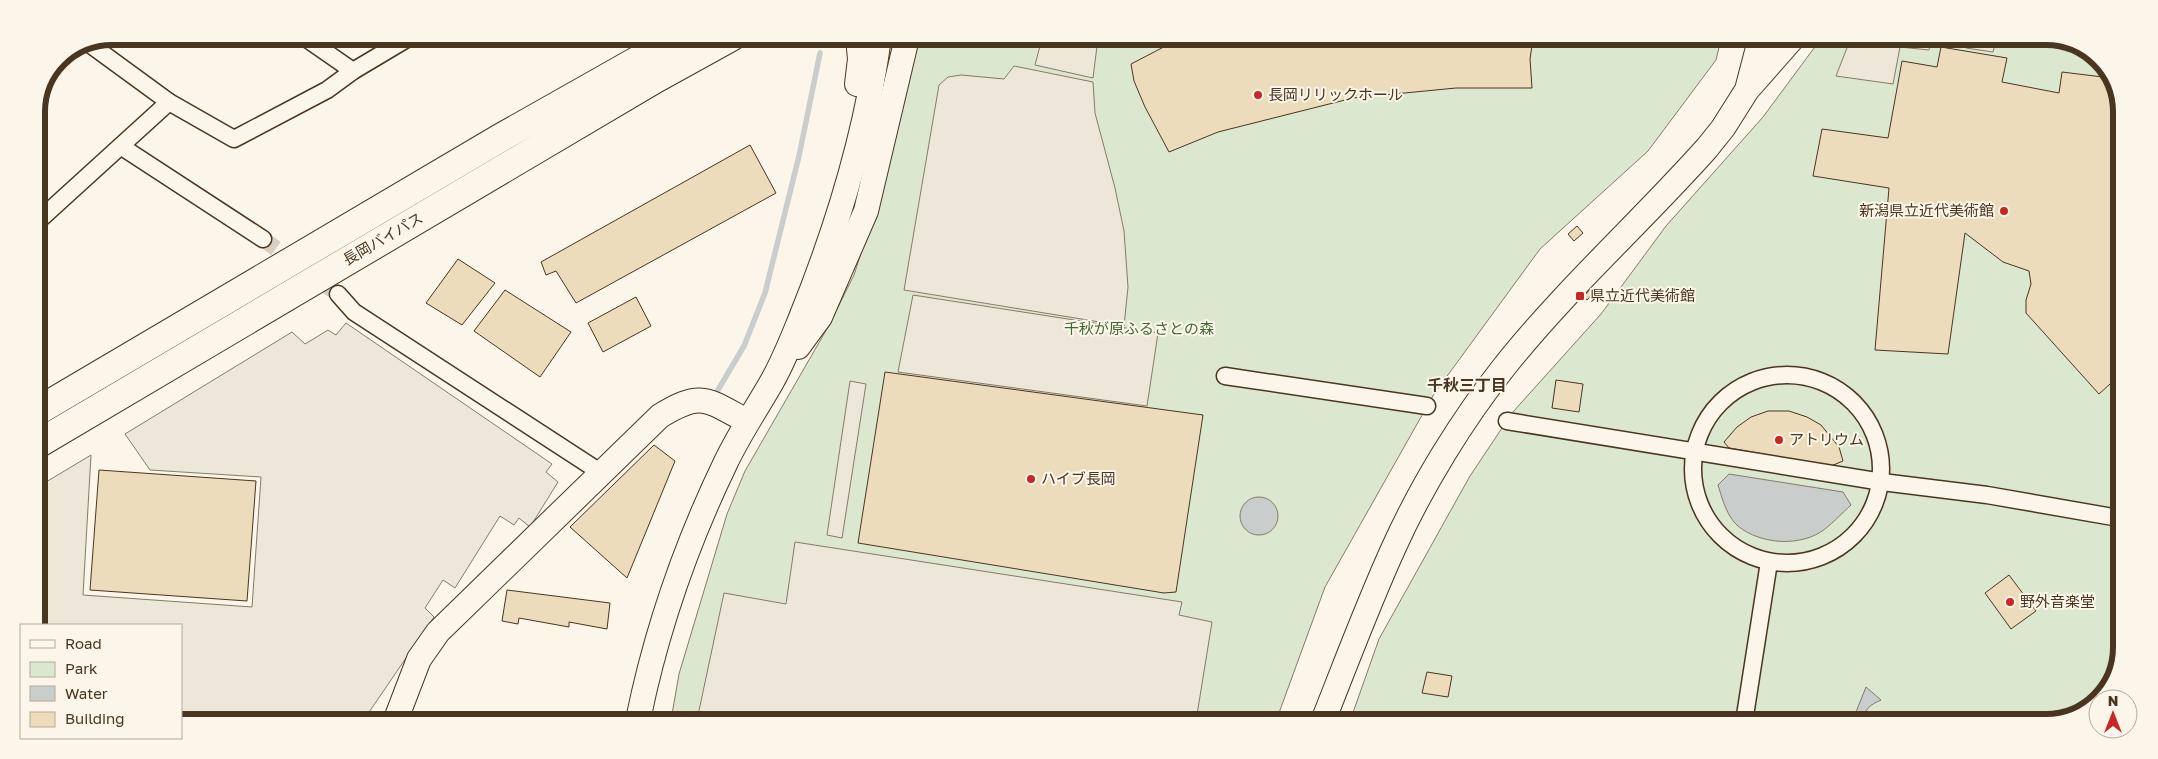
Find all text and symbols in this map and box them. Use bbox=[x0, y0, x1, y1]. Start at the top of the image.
place label: 長岡リリックホール bbox=[1268, 85, 1403, 103]
marker: 長岡リリックホール bbox=[1252, 89, 1264, 101]
place label: 新潟県立近代美術館 bbox=[1859, 201, 1994, 219]
marker: 新潟県立近代美術館 bbox=[1998, 205, 2010, 217]
street label: 長岡バイパス bbox=[339, 208, 426, 268]
place label: 県立近代美術館 bbox=[1590, 286, 1695, 304]
marker: 県立近代美術館 bbox=[1574, 290, 1586, 302]
park label: 千秋が原ふるさとの森 bbox=[1064, 319, 1214, 337]
district label: 千秋三丁目 bbox=[1427, 375, 1507, 395]
place label: アトリウム bbox=[1789, 430, 1864, 448]
marker: アトリウム bbox=[1773, 434, 1785, 446]
place label: ハイブ長岡 bbox=[1041, 469, 1116, 487]
marker: ハイブ長岡 bbox=[1025, 473, 1037, 485]
place label: 野外音楽堂 bbox=[2020, 592, 2095, 610]
marker: 野外音楽堂 bbox=[2004, 596, 2016, 608]
legend bbox=[20, 624, 182, 739]
text: Road bbox=[65, 634, 102, 652]
text: Park bbox=[65, 659, 98, 677]
text: Water bbox=[65, 684, 108, 702]
north arrow bbox=[2088, 689, 2138, 739]
text: N bbox=[2108, 692, 2118, 709]
text: Building bbox=[65, 709, 125, 727]

